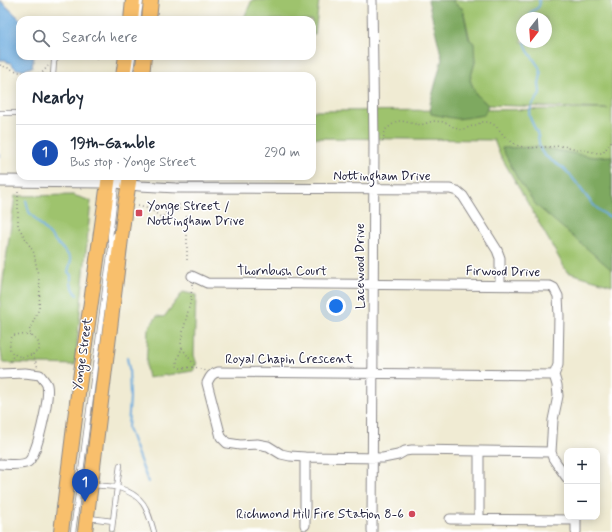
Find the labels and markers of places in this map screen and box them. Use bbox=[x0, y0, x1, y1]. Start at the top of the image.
place label: Yonge Street / Nottingham Drive bbox=[147, 198, 244, 232]
marker: Yonge Street / Nottingham Drive bbox=[134, 208, 144, 218]
pin: 1 bbox=[72, 469, 98, 502]
place label: Richmond Hill Fire Station 8-6 bbox=[236, 506, 404, 523]
marker: Richmond Hill Fire Station 8-6 bbox=[407, 509, 417, 519]

